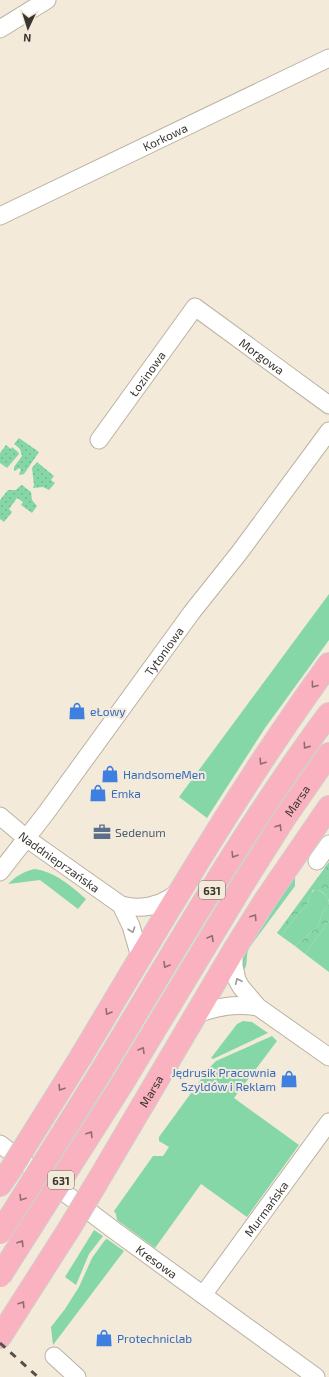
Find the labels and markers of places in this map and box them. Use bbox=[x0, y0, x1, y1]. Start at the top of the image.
shop icon: eŁowy bbox=[67, 701, 87, 721]
place label: eŁowy bbox=[90, 704, 126, 718]
shop icon: HandsomeMen bbox=[100, 764, 120, 784]
place label: HandsomeMen bbox=[123, 767, 205, 781]
shop icon: Emka bbox=[88, 783, 108, 803]
place label: Emka bbox=[111, 786, 141, 800]
office icon: Sedenum bbox=[92, 822, 112, 842]
place label: Sedenum bbox=[115, 825, 166, 839]
place label: Jędrusik Pracownia Szyldów i Reklam bbox=[172, 1065, 276, 1093]
shop icon: Jędrusik Pracownia Szyldów i Reklam bbox=[279, 1069, 299, 1089]
shop icon: Protechniclab bbox=[94, 1328, 114, 1348]
place label: Protechniclab bbox=[117, 1331, 192, 1345]

